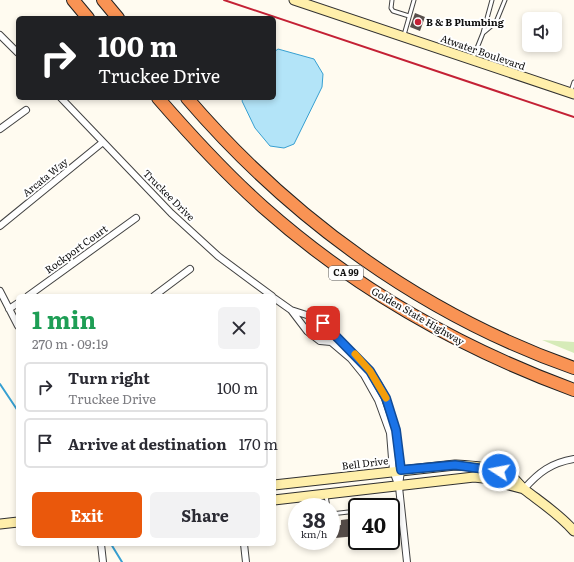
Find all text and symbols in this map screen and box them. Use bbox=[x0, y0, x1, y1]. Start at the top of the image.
map controls bbox=[522, 12, 562, 52]
button: sound bbox=[522, 12, 562, 52]
place label: B & B Plumbing bbox=[426, 14, 505, 29]
marker: B & B Plumbing bbox=[413, 17, 423, 27]
text: 100 m bbox=[98, 24, 178, 66]
street label: Atwater Boulevard bbox=[439, 30, 528, 73]
icon: right bbox=[32, 32, 84, 84]
text: Truckee Drive bbox=[98, 62, 220, 89]
street label: Arcata Way bbox=[19, 153, 71, 200]
street label: Truckee Drive bbox=[140, 165, 199, 224]
street label: Rockport Court bbox=[41, 221, 110, 277]
road number: CA 99 bbox=[329, 266, 363, 280]
street label: Golden State Highway bbox=[369, 283, 468, 348]
text: 1 min bbox=[32, 301, 96, 336]
pin bbox=[306, 306, 340, 340]
button: close bbox=[218, 307, 260, 349]
icon: arrive bbox=[312, 312, 334, 334]
text: 270 m · 09:19 bbox=[32, 334, 108, 353]
text: Turn right bbox=[68, 366, 150, 389]
icon: right bbox=[34, 376, 56, 398]
text: 100 m bbox=[217, 376, 258, 399]
text: Truckee Drive bbox=[68, 389, 156, 408]
icon: arrive bbox=[34, 432, 56, 454]
text: Arrive at destination bbox=[68, 432, 227, 455]
text: 170 m bbox=[239, 432, 278, 455]
position arrow bbox=[478, 450, 520, 492]
street label: Bell Drive bbox=[341, 452, 389, 473]
button: Exit bbox=[32, 492, 142, 538]
button: Share bbox=[150, 492, 260, 538]
speed limit sign: 40 bbox=[348, 498, 400, 550]
text: 38 bbox=[303, 504, 325, 534]
text: km/h bbox=[301, 526, 327, 541]

